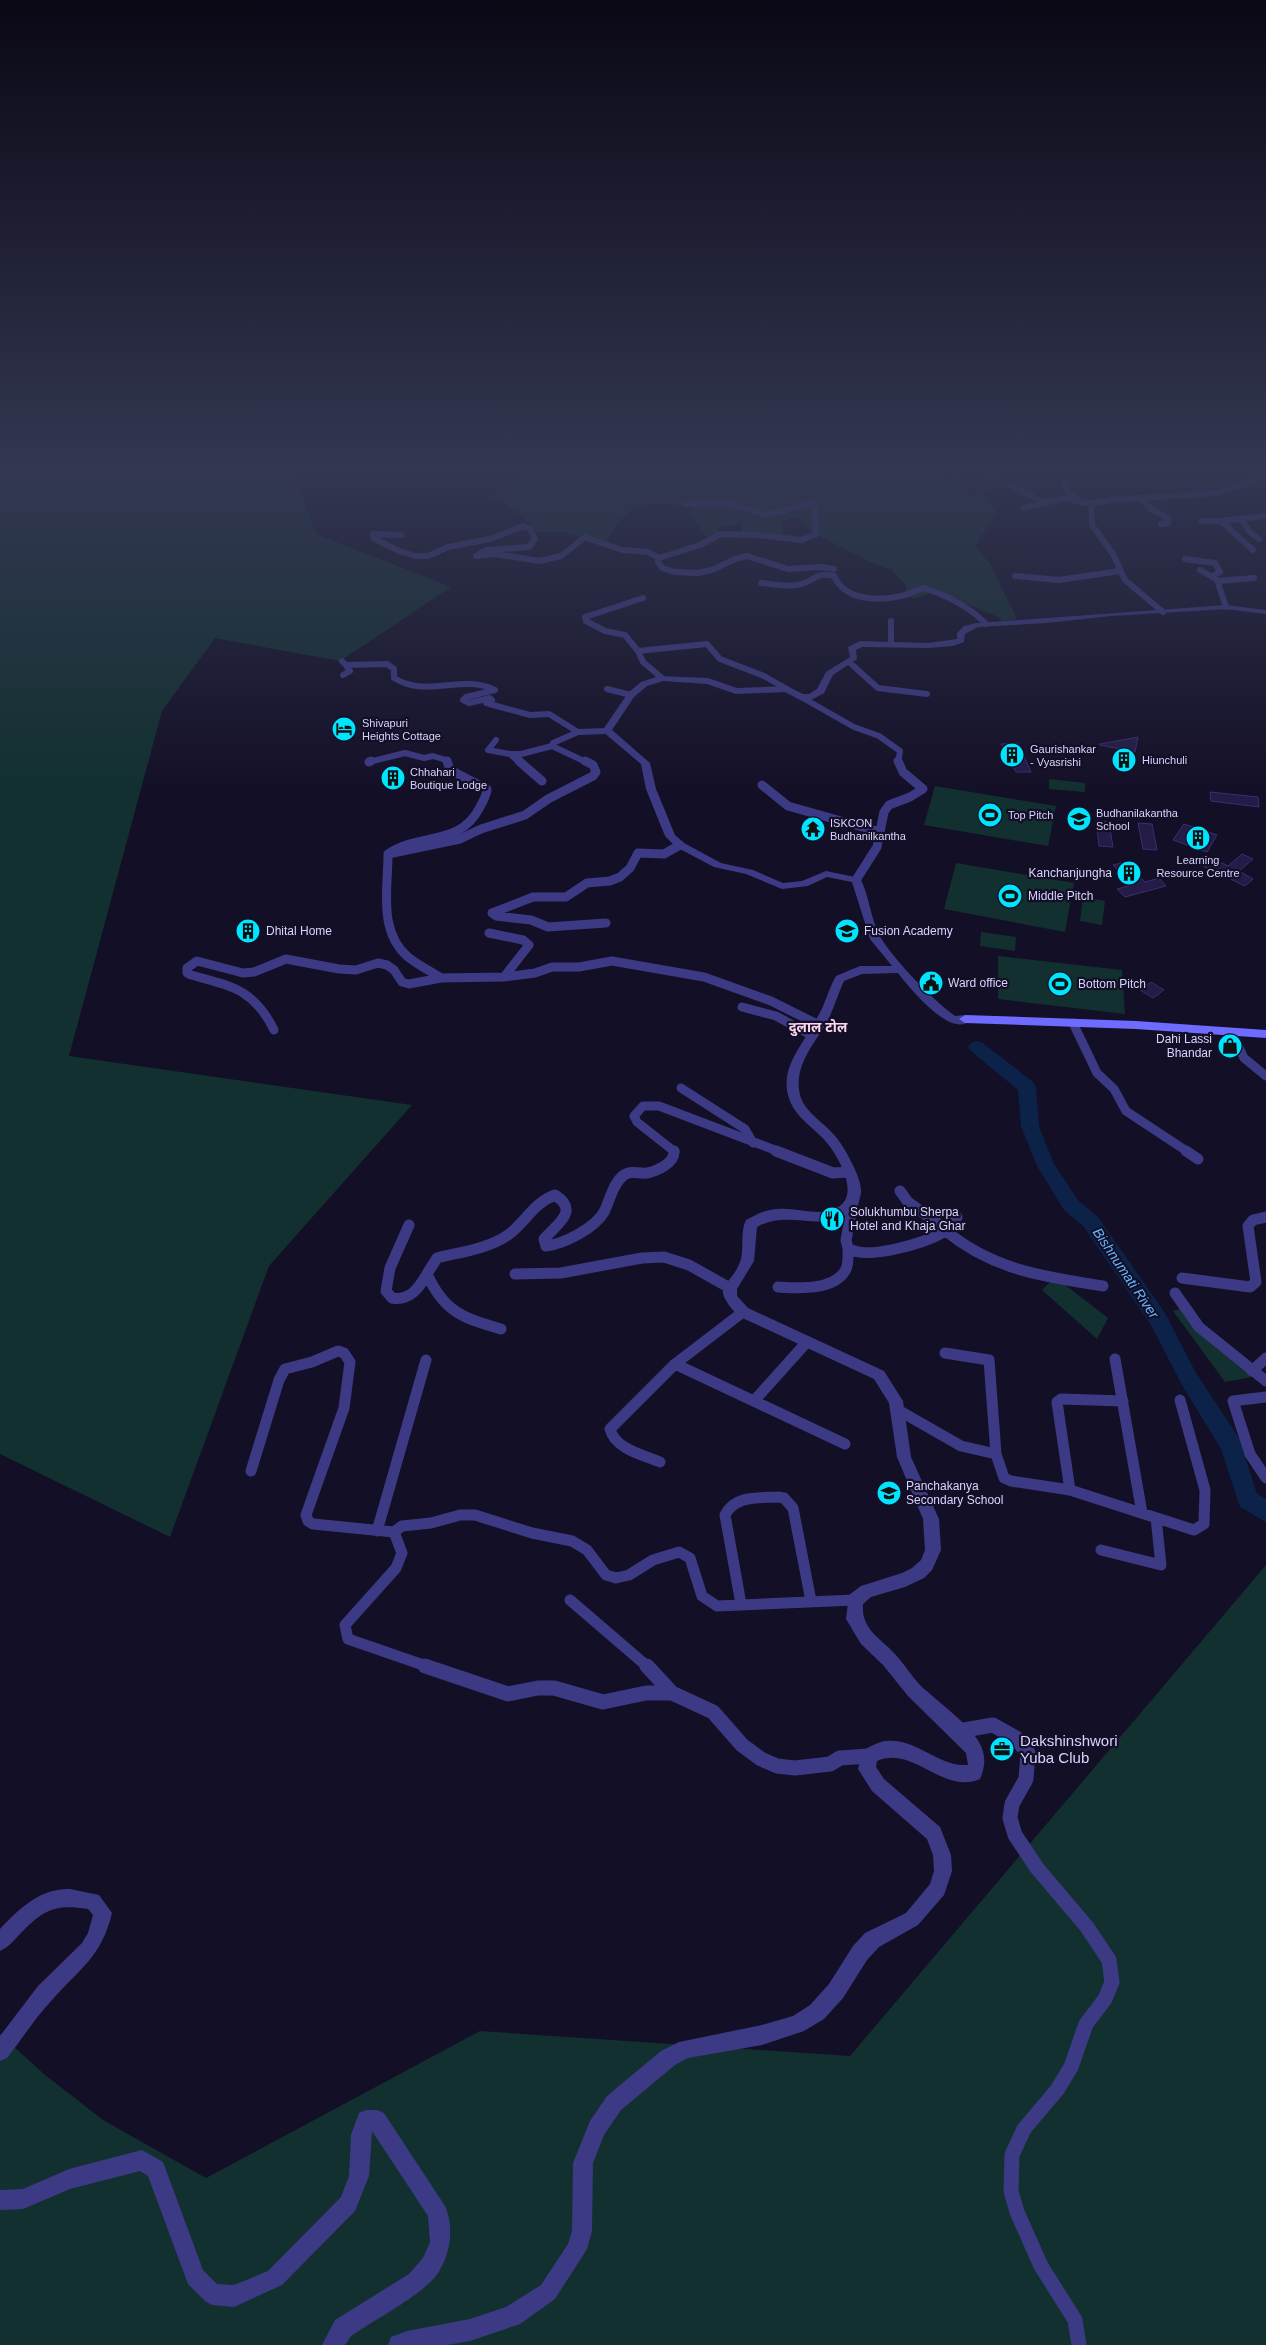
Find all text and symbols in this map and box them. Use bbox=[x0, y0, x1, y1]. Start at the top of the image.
hotel icon: Shivapuri Heights Cottage bbox=[331, 716, 357, 742]
place label: Shivapuri Heights Cottage bbox=[362, 717, 441, 742]
building icon: Gaurishankar - Vyasrishi bbox=[999, 742, 1025, 768]
place label: Gaurishankar - Vyasrishi bbox=[1030, 743, 1096, 768]
building icon: Hiunchuli bbox=[1111, 747, 1137, 773]
place label: Hiunchuli bbox=[1142, 754, 1187, 766]
building icon: Chhahari Boutique Lodge bbox=[380, 765, 406, 791]
place label: Chhahari Boutique Lodge bbox=[410, 766, 487, 791]
sports icon: Top Pitch bbox=[977, 802, 1003, 828]
school or university icon: Budhanilakantha School bbox=[1066, 806, 1092, 832]
place label: Budhanilakantha School bbox=[1096, 807, 1179, 832]
place label: Top Pitch bbox=[1008, 809, 1053, 821]
temple icon: ISKCON Budhanilkantha bbox=[800, 816, 826, 842]
place label: ISKCON Budhanilkantha bbox=[830, 817, 907, 842]
building icon: Learning Resource Centre bbox=[1185, 825, 1211, 851]
place label: Learning Resource Centre bbox=[1156, 854, 1240, 879]
building icon: Kanchanjungha bbox=[1116, 860, 1142, 886]
place label: Kanchanjungha bbox=[1029, 866, 1112, 880]
sports icon: Middle Pitch bbox=[997, 883, 1023, 909]
place label: Middle Pitch bbox=[1028, 889, 1093, 903]
building icon: Dhital Home bbox=[235, 918, 261, 944]
school or university icon: Fusion Academy bbox=[834, 918, 860, 944]
place label: Dhital Home bbox=[266, 924, 332, 938]
place label: Fusion Academy bbox=[864, 924, 953, 938]
public building icon: Ward office bbox=[918, 970, 944, 996]
sports icon: Bottom Pitch bbox=[1047, 971, 1073, 997]
place label: Ward office bbox=[948, 976, 1008, 990]
place label: Bottom Pitch bbox=[1078, 977, 1146, 991]
district label: दुलाल टोल bbox=[789, 1019, 848, 1036]
place label: Dahi Lassi Bhandar bbox=[1156, 1032, 1212, 1060]
shop icon: Dahi Lassi Bhandar bbox=[1217, 1033, 1243, 1059]
place label: Solukhumbu Sherpa Hotel and Khaja Ghar bbox=[850, 1205, 965, 1233]
restaurant icon: Solukhumbu Sherpa Hotel and Khaja Ghar bbox=[819, 1206, 845, 1232]
water label: Bishnumati River bbox=[1090, 1225, 1163, 1322]
place label: Panchakanya Secondary School bbox=[906, 1479, 1003, 1507]
school or university icon: Panchakanya Secondary School bbox=[876, 1480, 902, 1506]
place label: Dakshinshwori Yuba Club bbox=[1020, 1732, 1118, 1766]
office icon: Dakshinshwori Yuba Club bbox=[989, 1736, 1015, 1762]

